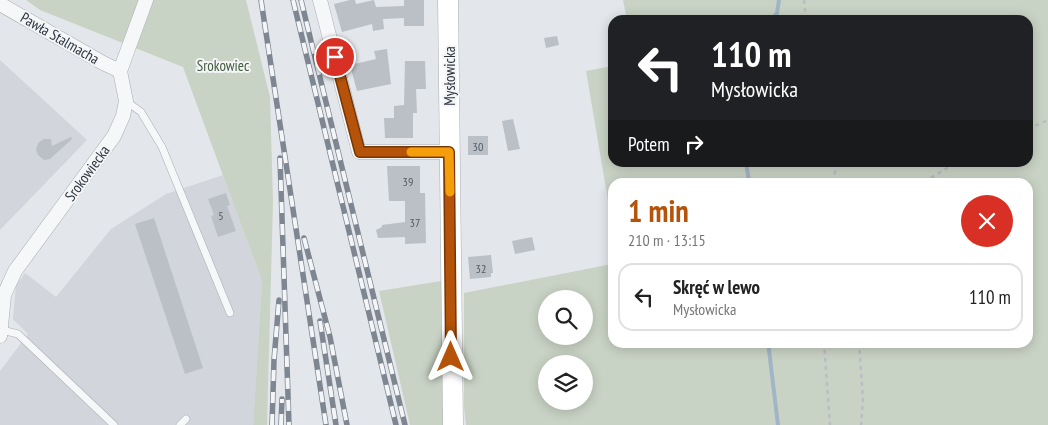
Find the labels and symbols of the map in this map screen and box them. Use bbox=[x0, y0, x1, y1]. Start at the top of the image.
street label: Pawła Stalmacha bbox=[17, 8, 103, 68]
pin bbox=[314, 36, 356, 78]
street label: Mysłowicka bbox=[440, 46, 459, 106]
park label: Srokowiec bbox=[197, 56, 250, 75]
house number: 30 bbox=[473, 139, 483, 154]
street label: Srokowiecka bbox=[60, 141, 114, 205]
house number: 39 bbox=[403, 174, 413, 189]
house number: 5 bbox=[218, 208, 224, 223]
house number: 37 bbox=[410, 215, 420, 230]
house number: 32 bbox=[476, 261, 486, 276]
position arrow bbox=[424, 330, 476, 382]

